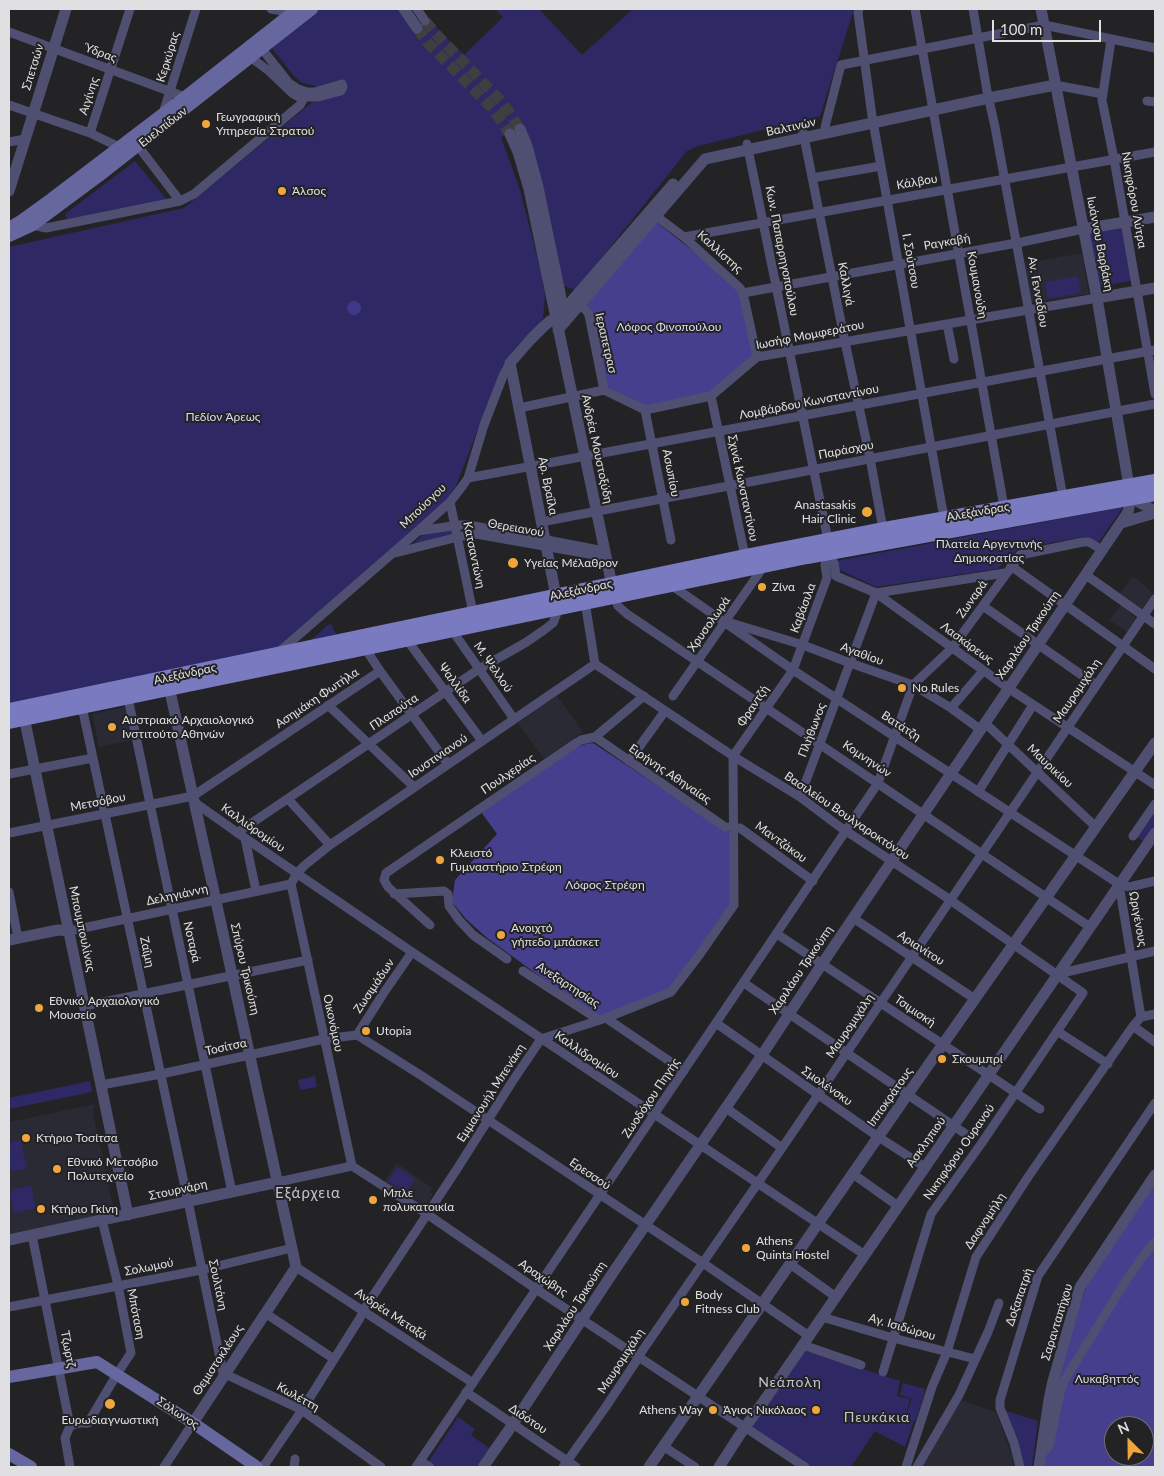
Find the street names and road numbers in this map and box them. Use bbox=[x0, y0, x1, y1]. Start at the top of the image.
street label: Κερκύρας bbox=[154, 30, 182, 84]
street label: Ύδρας bbox=[83, 41, 119, 65]
street label: Σπετσών bbox=[19, 42, 47, 92]
street label: Αιγίνης bbox=[76, 75, 102, 117]
street label: Ευελπίδων bbox=[136, 104, 190, 150]
street label: Βαλτινών bbox=[765, 115, 817, 139]
street label: Νικηφόρου Λύτρα bbox=[1118, 150, 1150, 250]
street label: Κάλβου bbox=[895, 171, 939, 193]
street label: Κων. Παπαρρηγοπούλου bbox=[762, 185, 802, 317]
street label: Ιωάννου Βαρβάκη bbox=[1084, 195, 1116, 293]
street label: Καλλίστης bbox=[694, 228, 746, 276]
street label: Ραγκαβή bbox=[923, 231, 971, 253]
street label: Ι. Σούτσου bbox=[899, 232, 923, 290]
street label: Κουμανούδη bbox=[964, 250, 990, 320]
street label: Αν. Γενναδίου bbox=[1025, 255, 1051, 329]
street label: Καλλιγά bbox=[835, 261, 857, 307]
street label: Ιεραπετρασ bbox=[592, 311, 620, 375]
street label: Ιωσήφ Μομφεράτου bbox=[755, 317, 865, 353]
street label: Λομβάρδου Κωνσταντίνου bbox=[738, 381, 880, 423]
street label: Ανδρέα Μουστοξύδη bbox=[578, 393, 616, 505]
street label: Σχινά Κωνσταντίνου bbox=[725, 433, 761, 543]
street label: Παράσχου bbox=[817, 438, 875, 462]
street label: Ασωπίου bbox=[659, 448, 683, 498]
street label: Αρ. Βραΐλα bbox=[535, 456, 561, 516]
street label: Μπούσγου bbox=[397, 480, 449, 532]
street label: Αλεξάνδρας bbox=[945, 499, 1011, 525]
street label: Θερειανού bbox=[487, 516, 545, 540]
street label: Κατσαντώνη bbox=[460, 520, 488, 590]
street label: Αλεξάνδρας bbox=[548, 576, 614, 604]
street label: Ζωναρά bbox=[954, 577, 990, 621]
street label: Καβάσιλα bbox=[787, 581, 819, 635]
street label: Χαριλάου Τρικούπη bbox=[993, 588, 1063, 682]
street label: Χρυσολωρά bbox=[685, 594, 733, 654]
street label: Λασκάρεως bbox=[938, 619, 996, 667]
street label: Μ. Ψελλού bbox=[470, 639, 516, 695]
street label: Αγαθίου bbox=[839, 640, 885, 668]
street label: Μαυρομιχάλη bbox=[1050, 656, 1104, 726]
street label: Αλεξάνδρας bbox=[152, 660, 218, 688]
street label: Ψαλλίδα bbox=[436, 660, 474, 706]
street label: Ασημάκη Φωτήλα bbox=[272, 665, 362, 731]
street label: Φραντζή bbox=[734, 683, 772, 729]
street label: Πλαπούτα bbox=[367, 691, 421, 733]
street label: Πλήθωνος bbox=[795, 701, 829, 759]
street label: Βατάτζη bbox=[879, 708, 923, 744]
street label: Ιουστινιανού bbox=[406, 731, 470, 781]
street label: Κομνηνών bbox=[840, 737, 894, 781]
street label: Ειρήνης Αθηναίας bbox=[626, 741, 714, 807]
street label: Μαυρικίου bbox=[1024, 741, 1076, 791]
street label: Πουλχερίας bbox=[478, 751, 538, 797]
street label: Βασιλείου Βουλγαροκτόνου bbox=[782, 769, 912, 863]
street label: Μετσόβου bbox=[69, 790, 127, 814]
street label: Καλλιδρομίου bbox=[218, 801, 288, 855]
street label: Μαντζάκου bbox=[752, 818, 810, 866]
street label: Δεληγιάννη bbox=[145, 881, 209, 909]
street label: Μπουμπουλίνας bbox=[66, 885, 98, 973]
street label: Ωριγένους bbox=[1126, 890, 1150, 948]
street label: Νοταρά bbox=[180, 920, 204, 964]
street label: Σπύρου Τρικούπη bbox=[227, 922, 263, 1016]
street label: Χαριλάου Τρικούπη bbox=[766, 923, 836, 1017]
street label: Αριανίτου bbox=[895, 928, 947, 968]
street label: Ζαΐμη bbox=[137, 935, 157, 969]
street label: Ζωσιμάδων bbox=[351, 956, 397, 1016]
street label: Ανεξαρτησίας bbox=[533, 959, 603, 1011]
street label: Μαυρομιχάλη bbox=[823, 991, 877, 1061]
street label: Τσιμισκή bbox=[892, 992, 938, 1030]
street label: Οικονόμου bbox=[320, 993, 346, 1053]
street label: Καλλιδρομίου bbox=[552, 1028, 622, 1082]
street label: Τοσίτσα bbox=[204, 1036, 248, 1058]
street label: Εμμανουήλ Μπενάκη bbox=[454, 1041, 528, 1145]
street label: Ζωοδόχου Πηγής bbox=[619, 1055, 683, 1141]
street label: Σμολένσκυ bbox=[799, 1063, 855, 1109]
street label: Ιπποκράτους bbox=[864, 1065, 916, 1129]
street label: Νικηφόρου Ουρανού bbox=[921, 1101, 997, 1203]
street label: Ασκληπιού bbox=[903, 1114, 949, 1170]
street label: Ερεσσού bbox=[567, 1155, 613, 1193]
street label: Στουρνάρη bbox=[148, 1177, 208, 1203]
street label: Δαφνομήλη bbox=[961, 1190, 1009, 1252]
street label: Σολωμού bbox=[123, 1255, 175, 1279]
street label: Αραχώβης bbox=[516, 1256, 570, 1300]
street label: Σουλτάνη bbox=[206, 1258, 230, 1312]
street label: Χαριλάου Τρικούπη bbox=[541, 1259, 609, 1353]
street label: Δοξαπατρή bbox=[1002, 1266, 1036, 1328]
street label: Σαρανταπήχου bbox=[1038, 1282, 1076, 1362]
street label: Ανδρέα Μεταξά bbox=[352, 1285, 430, 1343]
street label: Μπόταση bbox=[124, 1287, 148, 1341]
street label: Αγ. Ισιδώρου bbox=[867, 1311, 937, 1343]
street label: Θεμιστοκλέους bbox=[190, 1322, 246, 1398]
street label: Μαυρομιχάλη bbox=[595, 1326, 647, 1396]
street label: Τζωρτζ bbox=[57, 1329, 79, 1369]
street label: Κωλέττη bbox=[274, 1379, 322, 1415]
street label: Σόλωνος bbox=[154, 1394, 202, 1432]
street label: Διδότου bbox=[506, 1401, 550, 1437]

